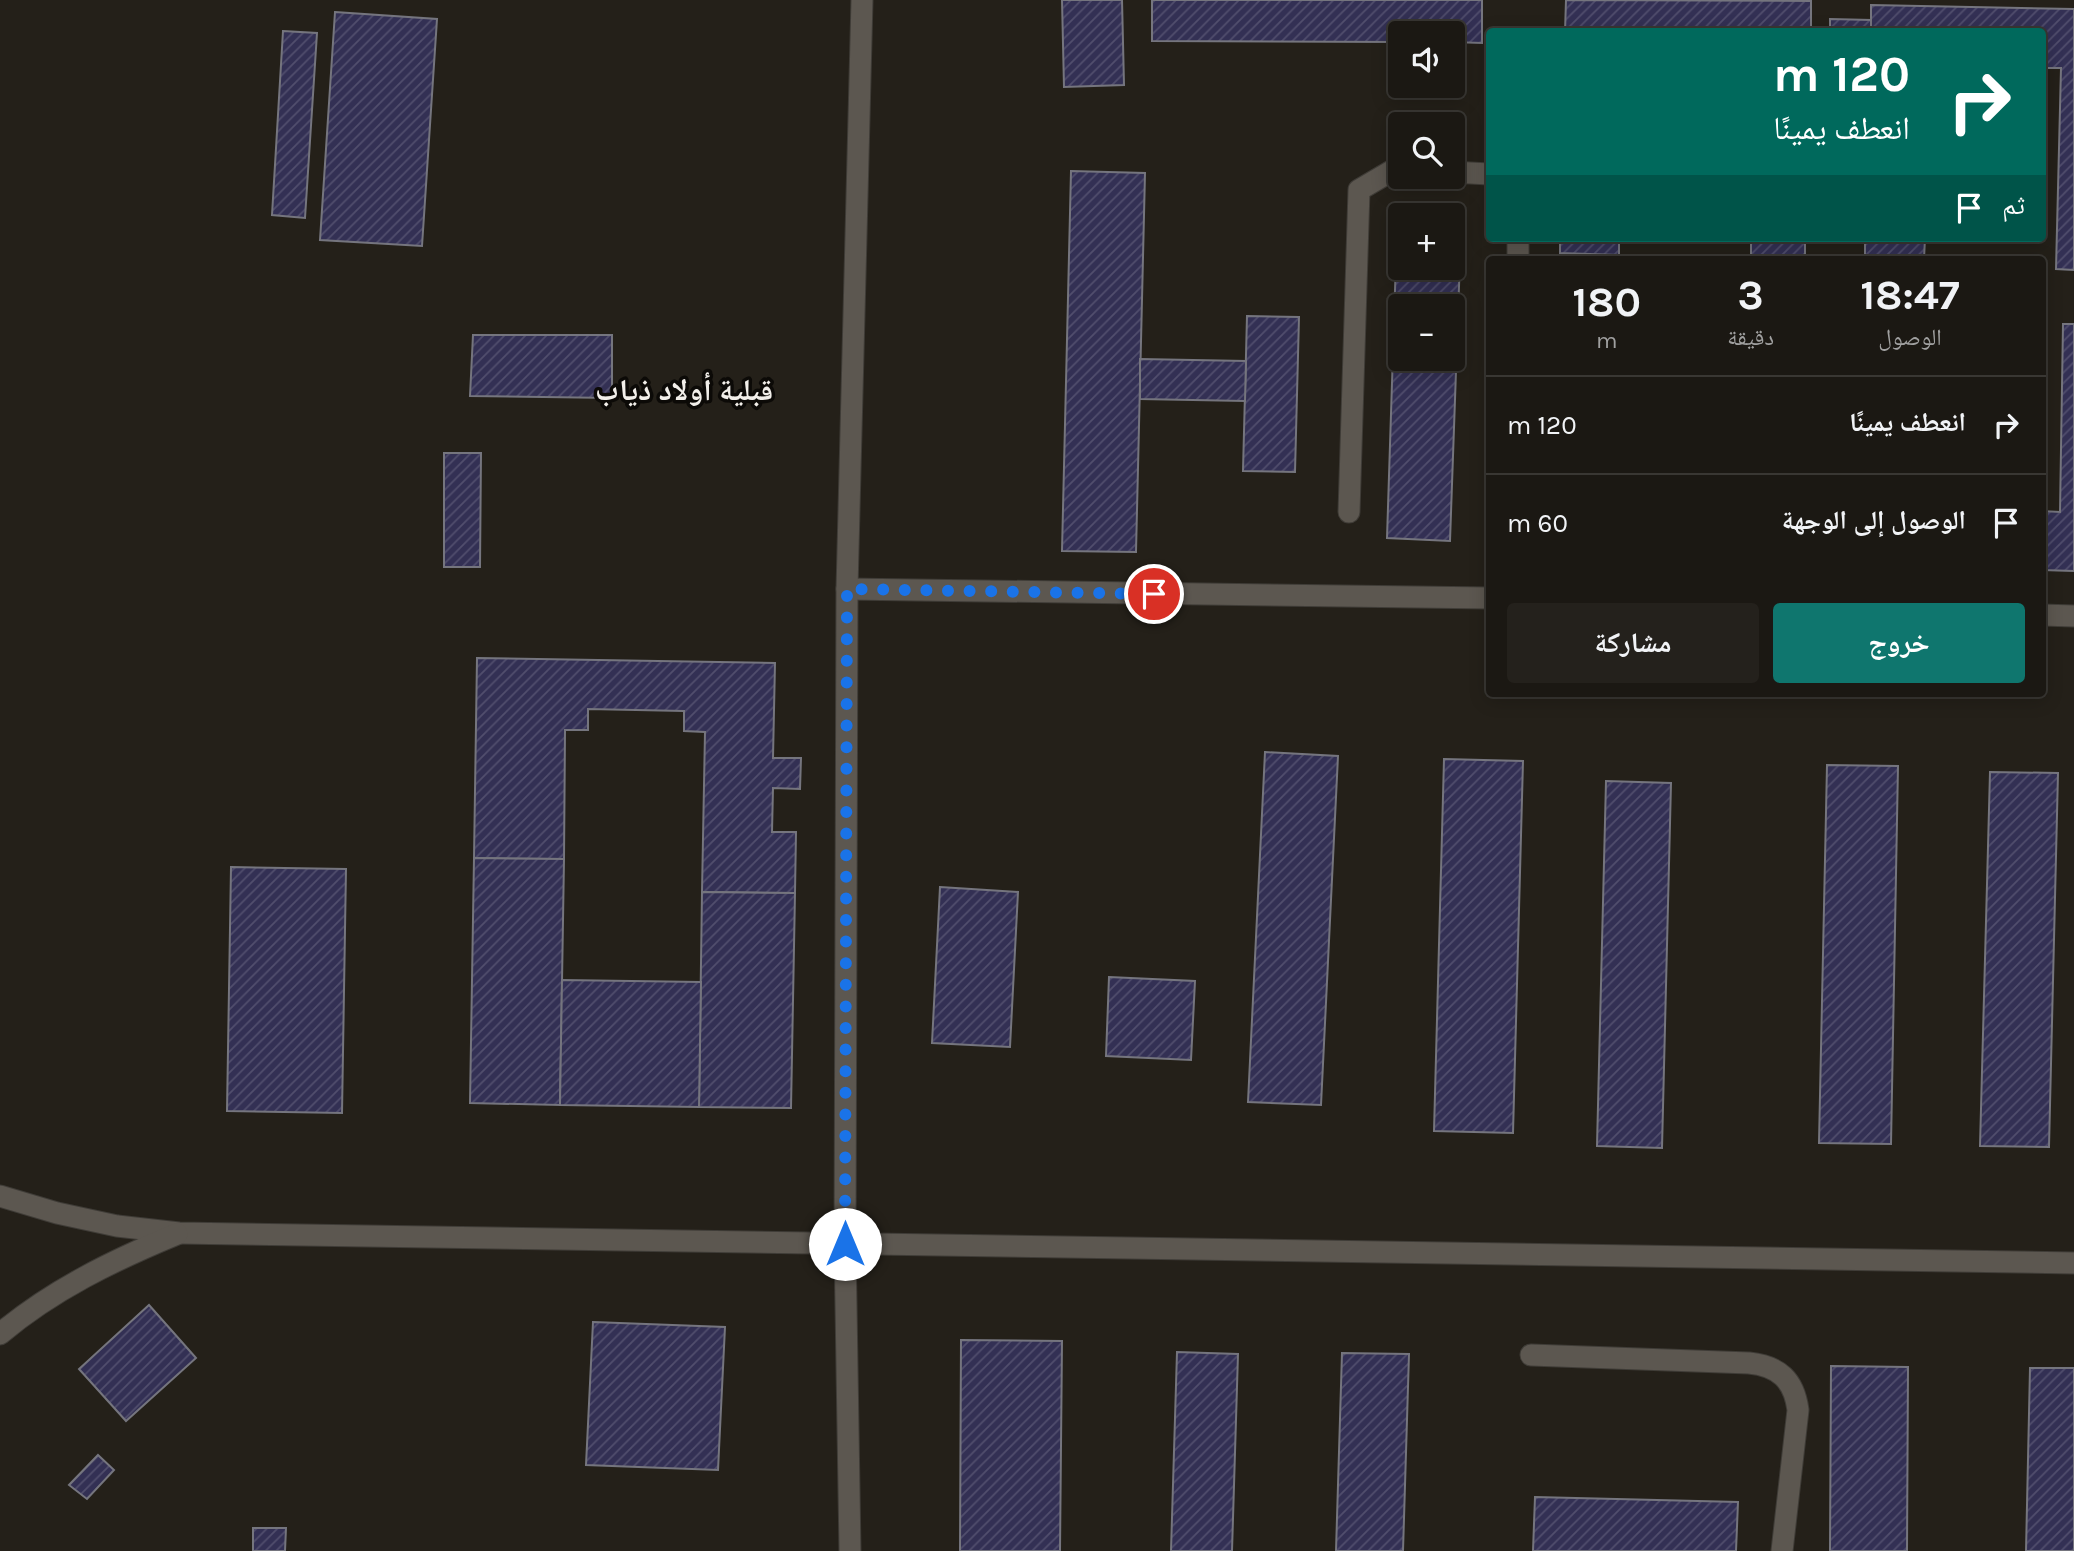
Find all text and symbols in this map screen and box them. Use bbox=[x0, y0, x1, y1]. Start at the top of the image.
map controls bbox=[1388, 21, 1465, 371]
button: sound bbox=[1388, 21, 1465, 98]
text: 120 m bbox=[1773, 46, 1910, 103]
icon: right bbox=[1934, 56, 2025, 147]
text: انعطف يمينًا bbox=[1773, 110, 1910, 147]
button: search bbox=[1388, 112, 1465, 189]
icon: arrive bbox=[1950, 189, 1988, 227]
text: ثم bbox=[2002, 190, 2025, 221]
button: + bbox=[1388, 203, 1465, 280]
text: 3 bbox=[1738, 270, 1764, 320]
text: 18:47 bbox=[1860, 270, 1960, 320]
text: 180 bbox=[1572, 277, 1641, 327]
button: − bbox=[1388, 294, 1465, 371]
text: دقيقة bbox=[1727, 324, 1774, 351]
text: الوصول bbox=[1878, 324, 1942, 351]
text: m bbox=[1596, 327, 1617, 354]
district label: قبلية أولاد ذياب bbox=[595, 372, 773, 408]
icon: right bbox=[1987, 406, 2025, 444]
text: انعطف يمينًا bbox=[1849, 407, 1966, 438]
text: 120 m bbox=[1507, 410, 1577, 441]
icon: arrive bbox=[1987, 504, 2025, 542]
text: الوصول إلى الوجهة bbox=[1782, 505, 1966, 536]
text: 60 m bbox=[1507, 508, 1568, 539]
pin bbox=[1124, 564, 1184, 624]
icon: arrive bbox=[1135, 575, 1173, 613]
button: مشاركة bbox=[1507, 603, 1759, 683]
button: خروج bbox=[1773, 603, 2025, 683]
position arrow bbox=[808, 1207, 882, 1281]

